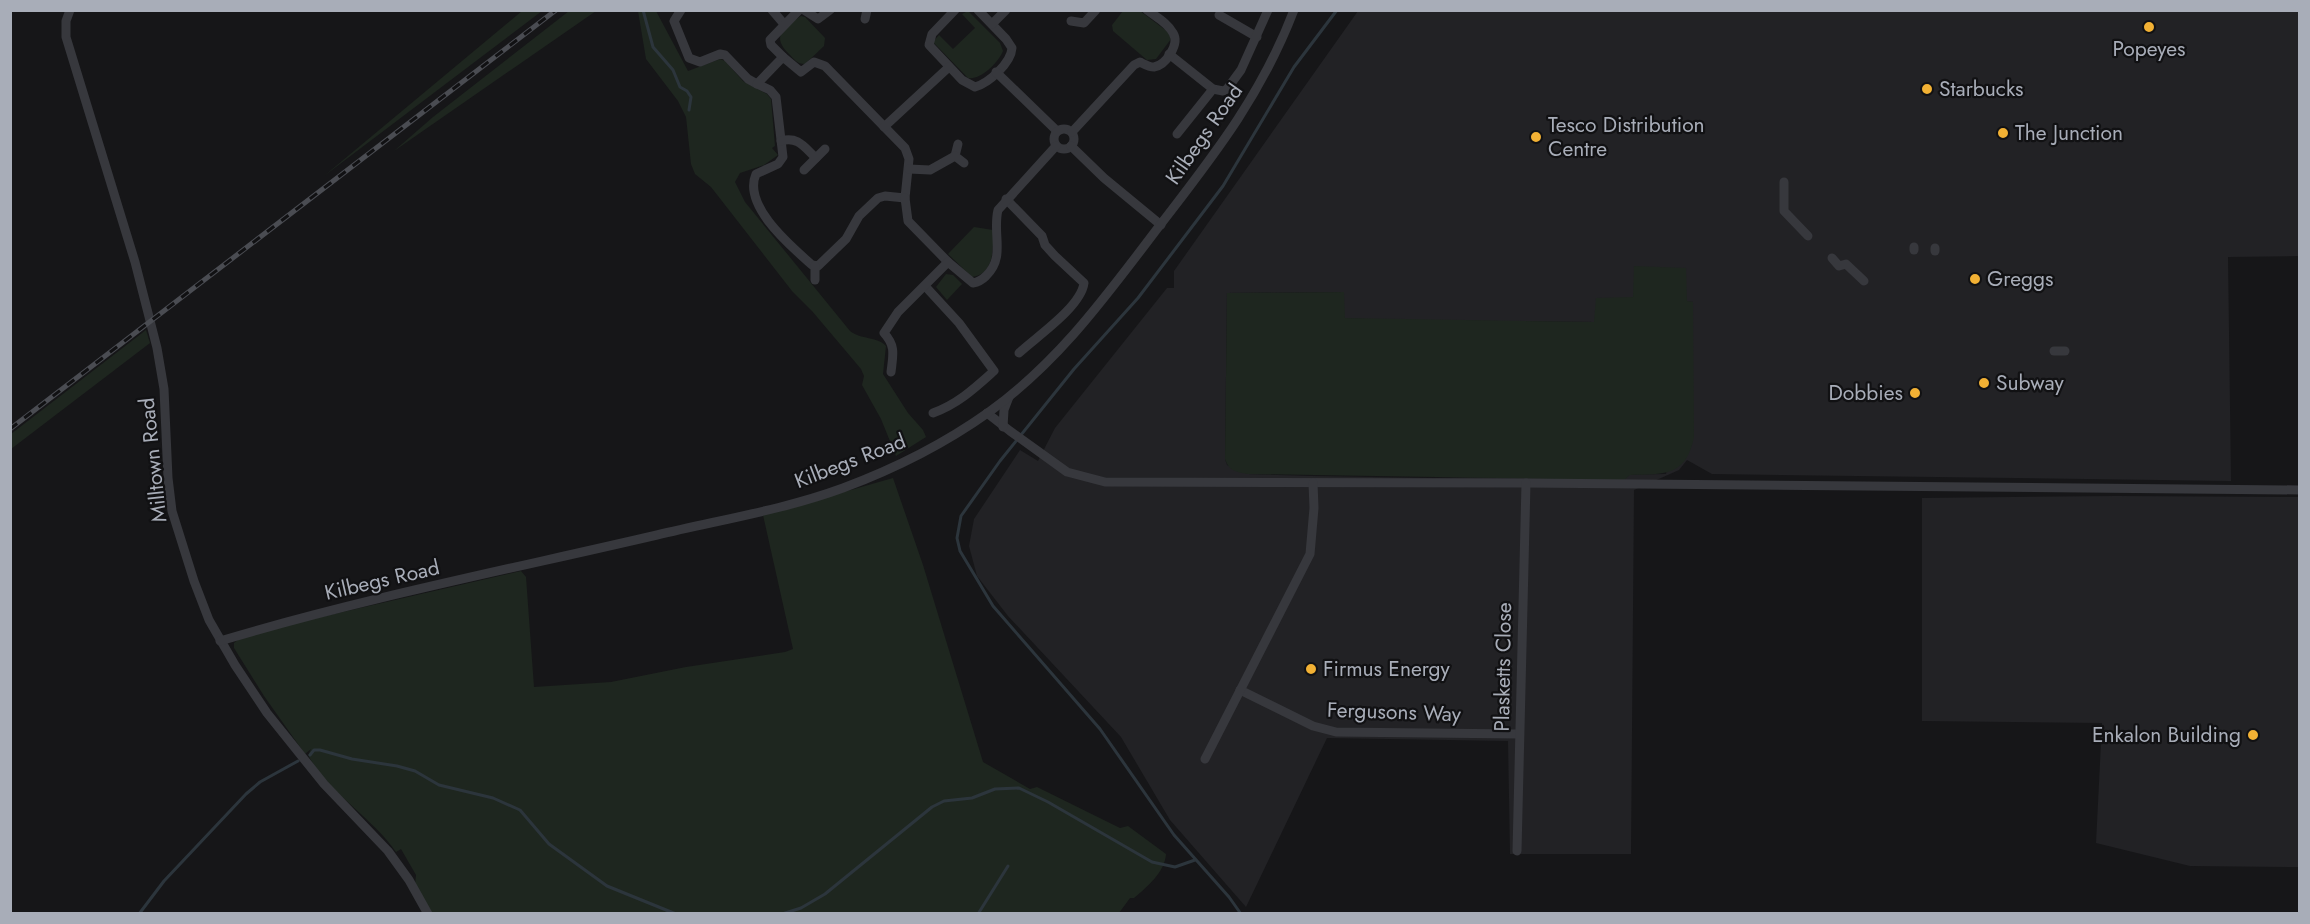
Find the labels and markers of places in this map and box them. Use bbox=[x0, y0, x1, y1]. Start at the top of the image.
marker: Popeyes bbox=[2142, 20, 2156, 34]
place label: Popeyes bbox=[2112, 34, 2186, 64]
place label: Starbucks bbox=[1939, 74, 2024, 104]
marker: Starbucks bbox=[1920, 82, 1934, 96]
place label: Tesco Distribution Centre bbox=[1548, 110, 1705, 164]
place label: The Junction bbox=[2015, 118, 2123, 148]
marker: The Junction bbox=[1996, 126, 2010, 140]
marker: Tesco Distribution Centre bbox=[1529, 130, 1543, 144]
place label: Greggs bbox=[1987, 264, 2053, 294]
marker: Greggs bbox=[1968, 272, 1982, 286]
place label: Subway bbox=[1996, 368, 2064, 398]
marker: Subway bbox=[1977, 376, 1991, 390]
place label: Dobbies bbox=[1829, 378, 1903, 408]
marker: Dobbies bbox=[1908, 386, 1922, 400]
place label: Firmus Energy bbox=[1323, 654, 1451, 684]
marker: Firmus Energy bbox=[1304, 662, 1318, 676]
place label: Enkalon Building bbox=[2092, 720, 2241, 750]
marker: Enkalon Building bbox=[2246, 728, 2260, 742]

